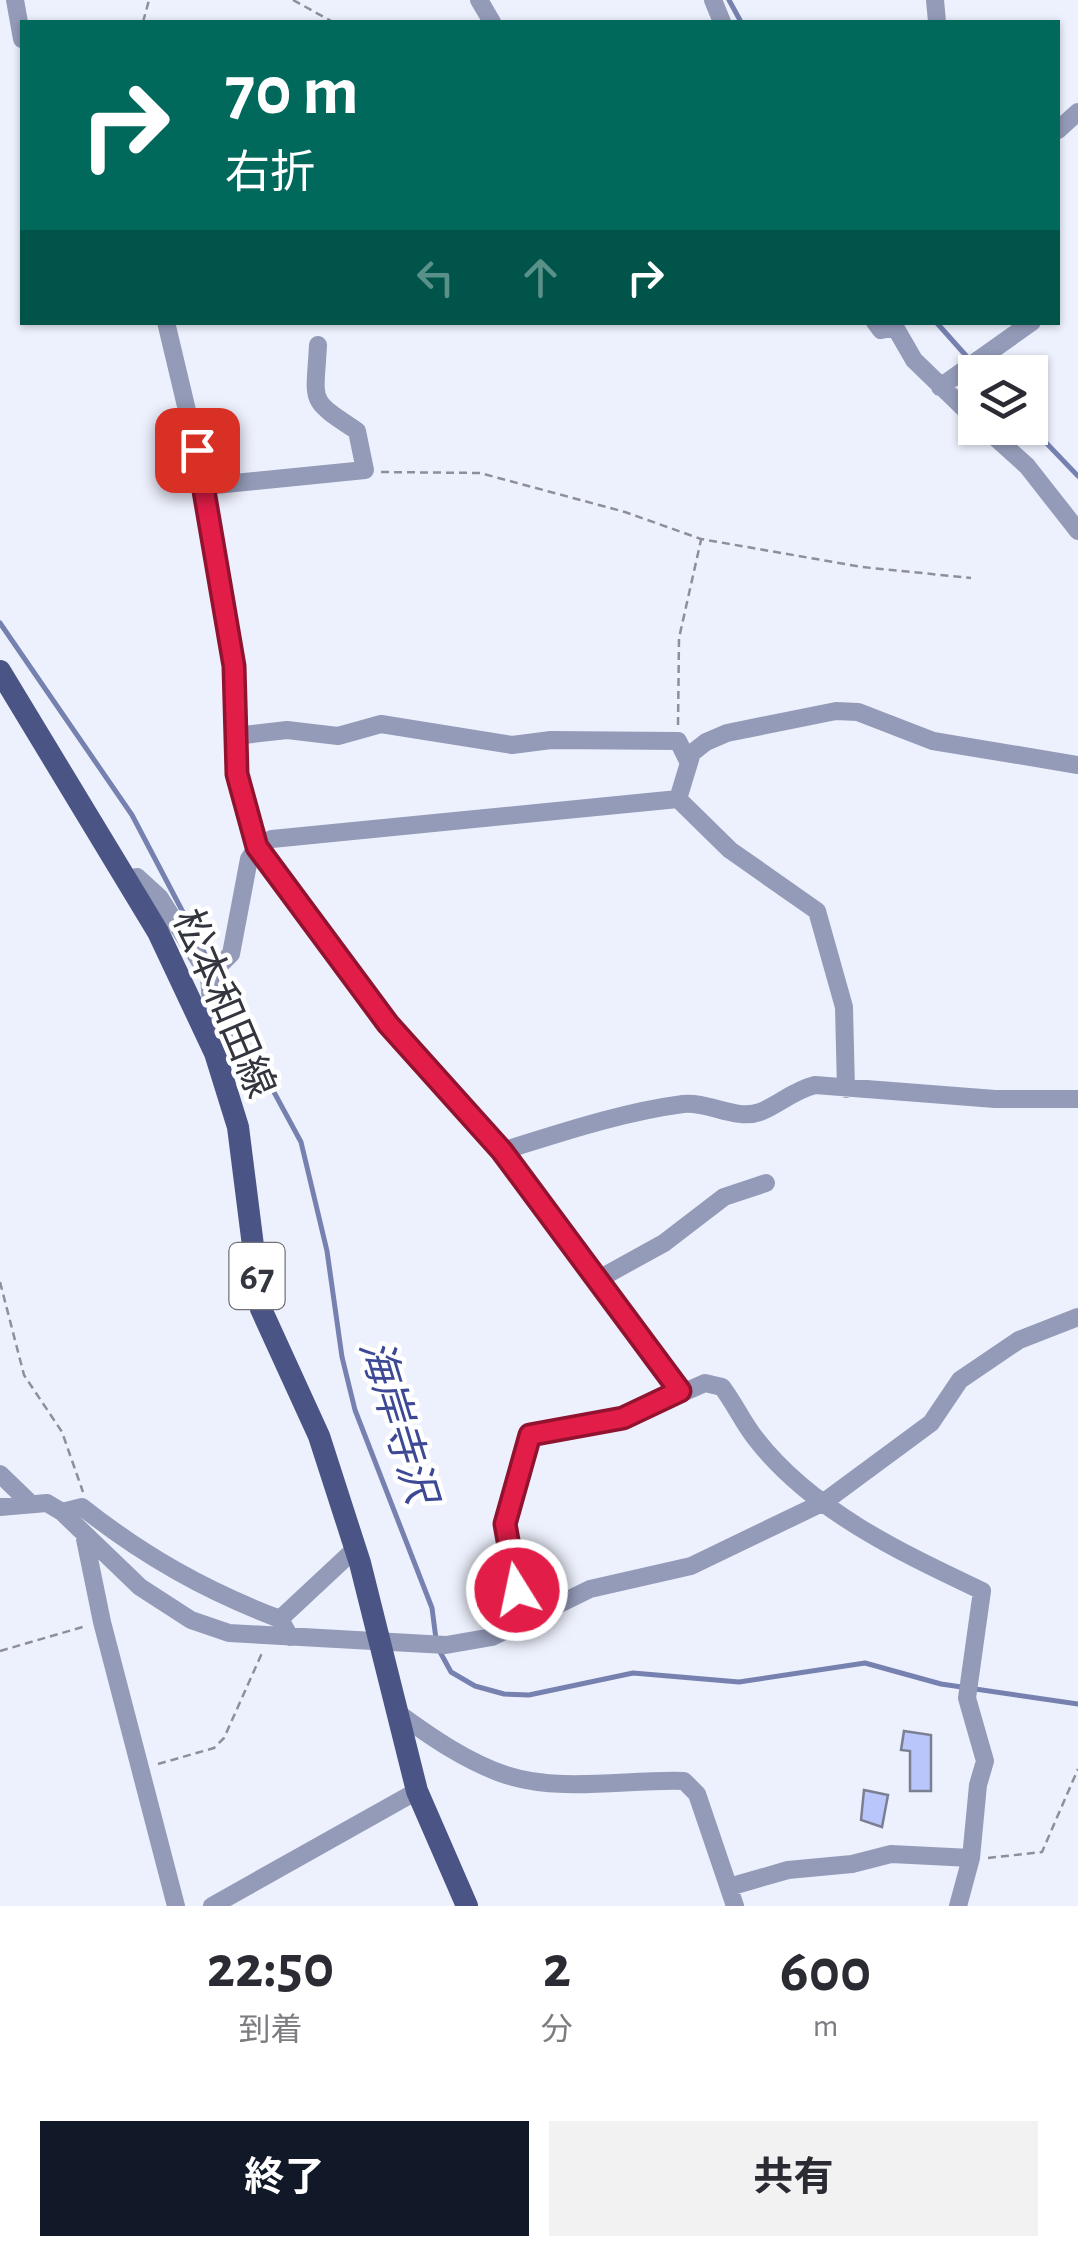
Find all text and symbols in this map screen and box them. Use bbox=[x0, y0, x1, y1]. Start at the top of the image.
text: 70 m bbox=[225, 57, 359, 127]
icon: right bbox=[60, 60, 190, 190]
text: 右折 bbox=[225, 151, 315, 196]
icon: left bbox=[408, 250, 463, 305]
icon: ahead bbox=[513, 250, 568, 305]
icon: right bbox=[618, 250, 673, 305]
map controls bbox=[958, 355, 1048, 445]
button: layers bbox=[958, 355, 1048, 445]
pin bbox=[155, 408, 240, 493]
icon: arrive bbox=[170, 423, 225, 478]
street label: 松本和田線 bbox=[166, 903, 282, 1104]
road number: 67 bbox=[230, 1243, 284, 1309]
water label: 海岸寺沢 bbox=[352, 1335, 445, 1513]
position arrow bbox=[465, 1538, 569, 1642]
text: 22:50 bbox=[207, 1938, 334, 1998]
text: 2 bbox=[543, 1938, 571, 1998]
text: 600 bbox=[780, 1942, 871, 2002]
text: m bbox=[813, 2010, 838, 2042]
text: 到着 bbox=[238, 2014, 302, 2046]
text: 分 bbox=[541, 2014, 573, 2046]
button: 終了 bbox=[40, 2121, 529, 2236]
button: 共有 bbox=[549, 2121, 1038, 2236]

